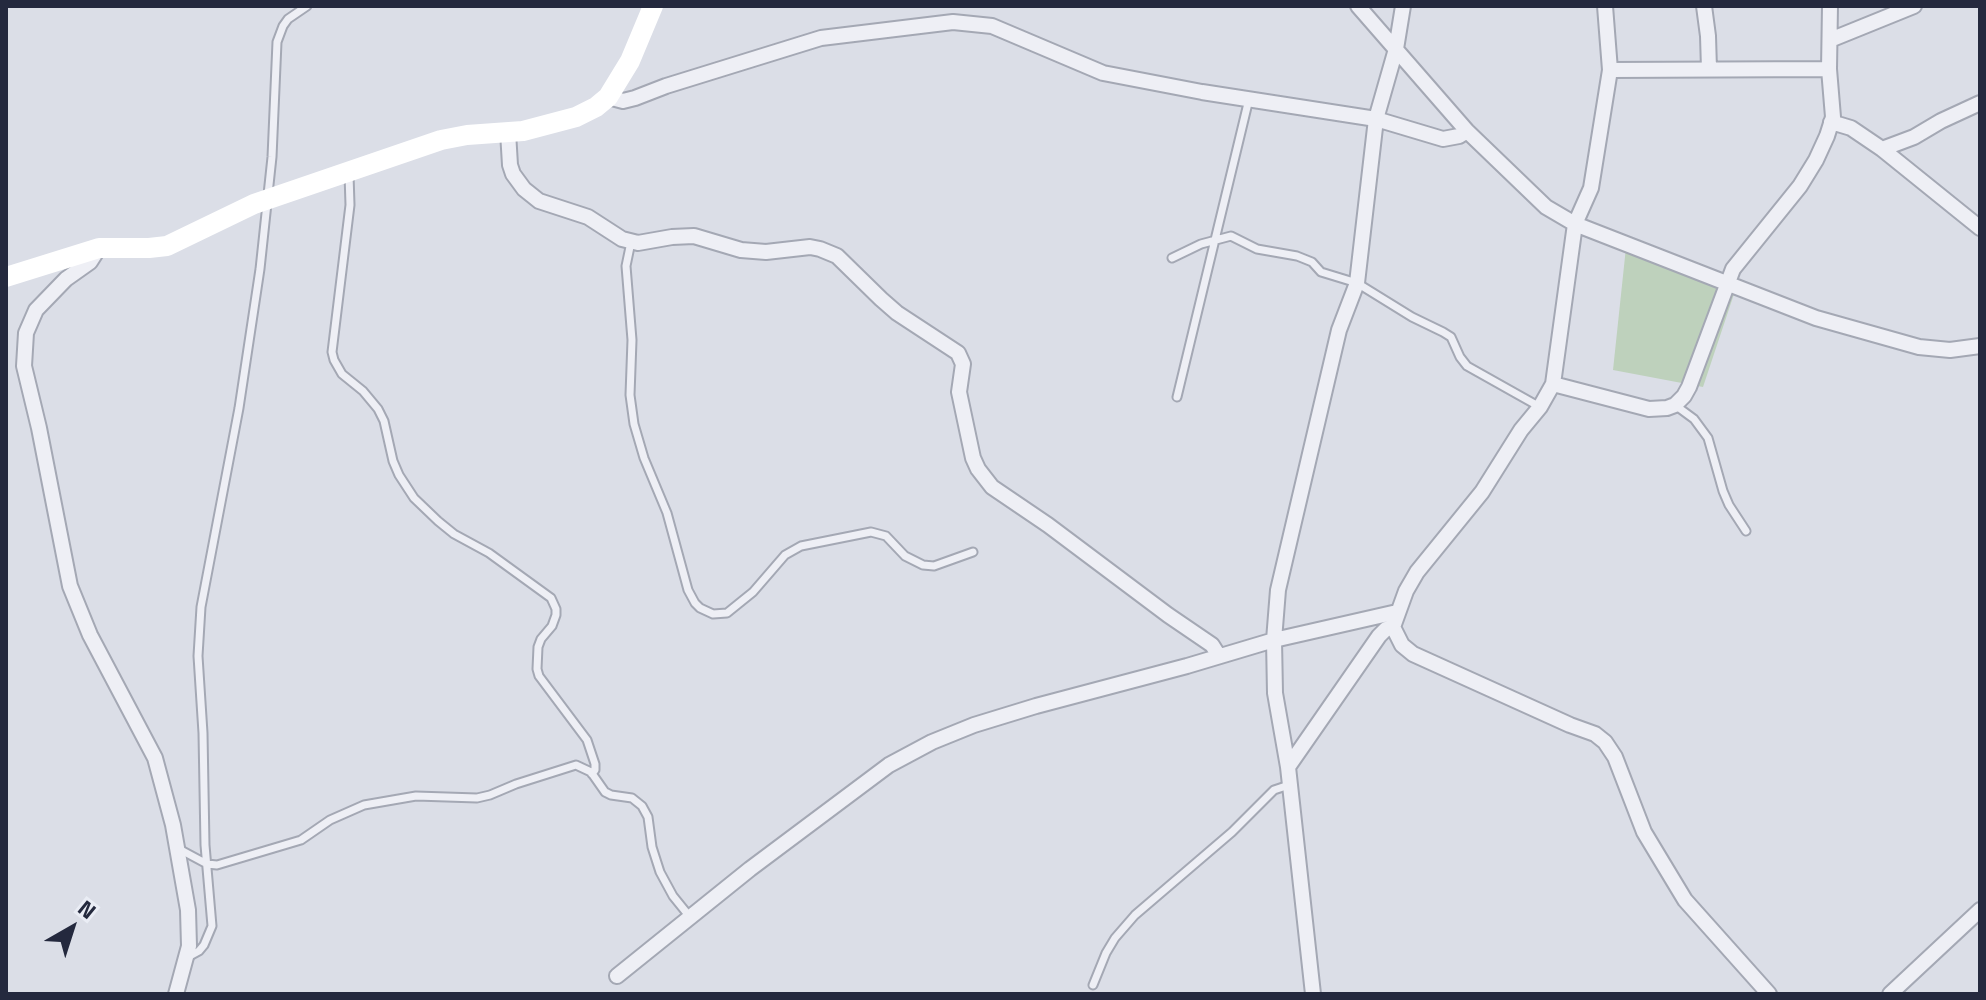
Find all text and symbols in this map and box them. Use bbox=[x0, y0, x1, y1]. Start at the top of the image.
north arrow bbox=[32, 888, 112, 968]
text: N bbox=[70, 891, 104, 927]

